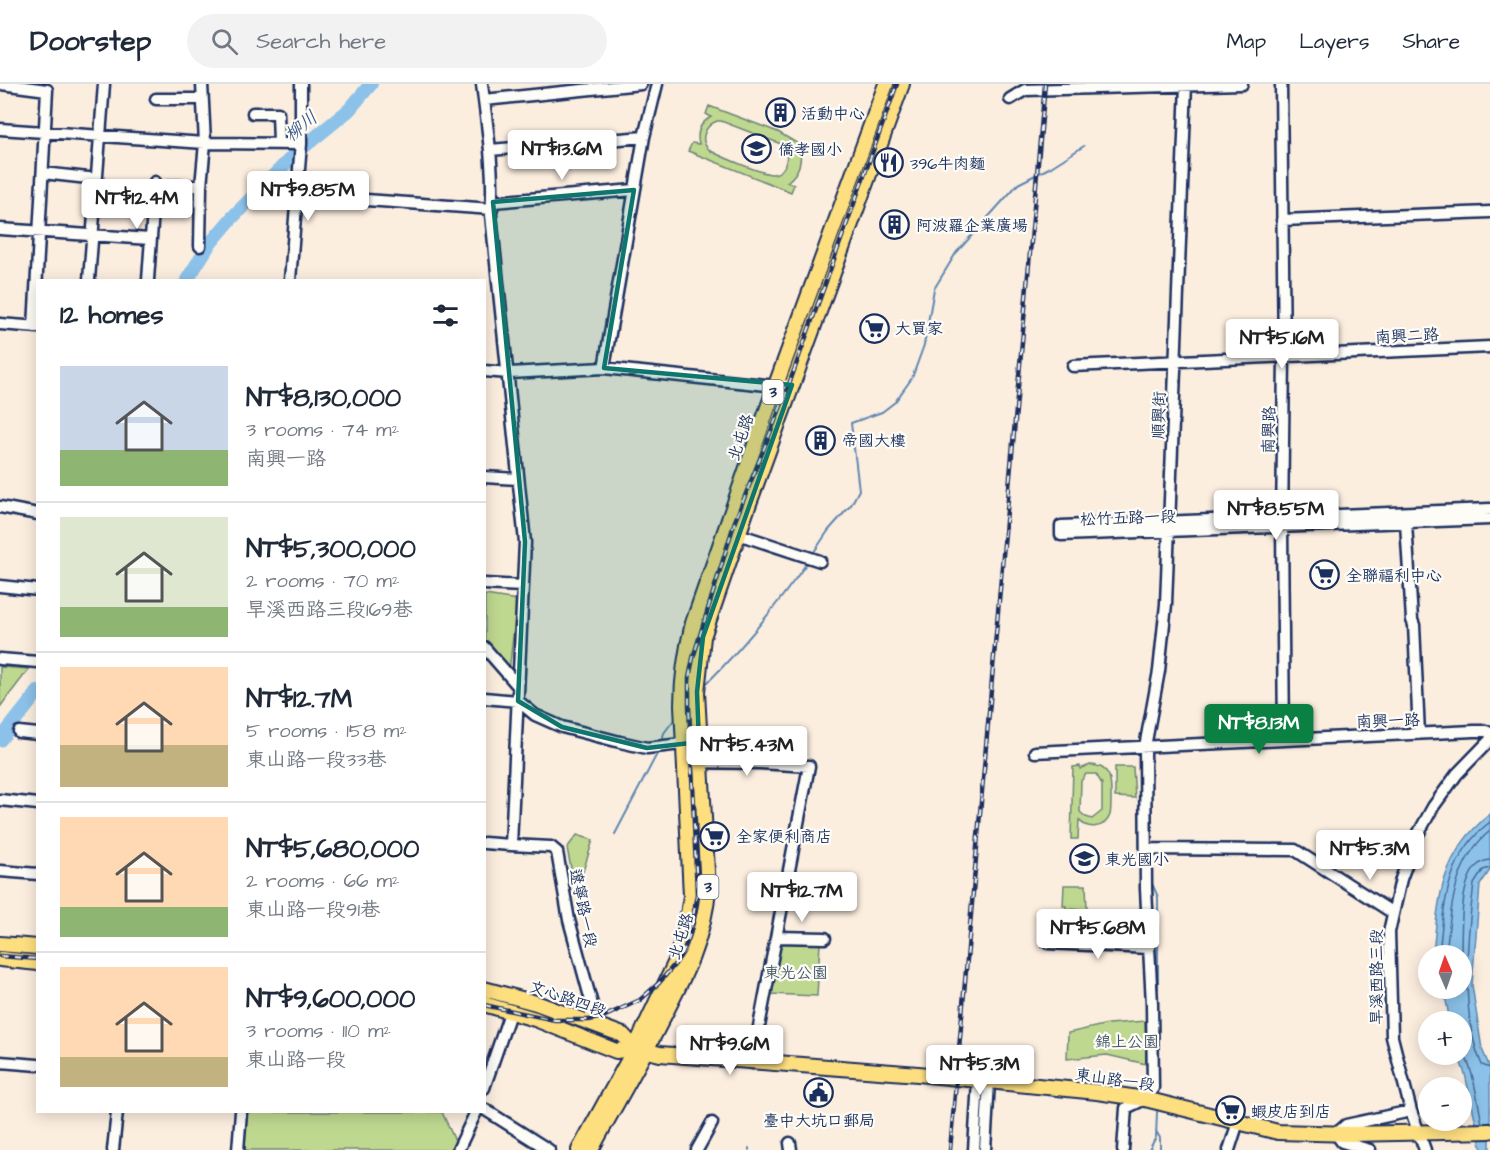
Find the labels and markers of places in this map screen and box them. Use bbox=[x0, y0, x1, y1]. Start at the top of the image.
building icon: 活動中心 bbox=[764, 97, 796, 129]
place label: 活動中心 bbox=[801, 103, 865, 125]
pin: NT$13.6M bbox=[500, 130, 624, 181]
school or university icon: 僑孝國小 bbox=[741, 133, 773, 165]
place label: 僑孝國小 bbox=[778, 139, 842, 161]
restaurant icon: 396牛肉麵 bbox=[873, 147, 905, 179]
place label: 396牛肉麵 bbox=[910, 153, 985, 175]
pin: NT$9.85M bbox=[246, 171, 370, 222]
pin: NT$12.4M bbox=[75, 179, 199, 230]
building icon: 阿波羅企業廣場 bbox=[879, 209, 911, 241]
place label: 阿波羅企業廣場 bbox=[916, 215, 1028, 237]
supermarket icon: 大買家 bbox=[858, 312, 890, 344]
place label: 大買家 bbox=[895, 318, 943, 340]
pin: NT$5.16M bbox=[1220, 319, 1344, 370]
building icon: 帝國大樓 bbox=[805, 424, 837, 456]
place label: 帝國大樓 bbox=[842, 430, 906, 452]
pin: NT$8.55M bbox=[1214, 490, 1338, 541]
supermarket icon: 全聯福利中心 bbox=[1309, 559, 1341, 591]
place label: 全聯福利中心 bbox=[1346, 565, 1442, 587]
pin: NT$8.13M bbox=[1197, 704, 1321, 755]
pin: NT$5.43M bbox=[685, 726, 809, 777]
supermarket icon: 全家便利商店 bbox=[699, 820, 731, 852]
place label: 全家便利商店 bbox=[736, 826, 832, 848]
pin: NT$5.3M bbox=[1315, 830, 1425, 881]
school or university icon: 東光國小 bbox=[1068, 843, 1100, 875]
place label: 東光國小 bbox=[1105, 849, 1169, 871]
pin: NT$12.7M bbox=[740, 872, 864, 923]
pin: NT$5.68M bbox=[1036, 909, 1160, 960]
pin: NT$9.6M bbox=[675, 1025, 785, 1076]
pin: NT$5.3M bbox=[925, 1045, 1035, 1096]
public building icon: 臺中大坑口郵局 bbox=[803, 1076, 835, 1108]
supermarket icon: 蝦皮店到店 bbox=[1214, 1095, 1246, 1127]
place label: 蝦皮店到店 bbox=[1251, 1101, 1331, 1123]
place label: 臺中大坑口郵局 bbox=[763, 1110, 875, 1132]

